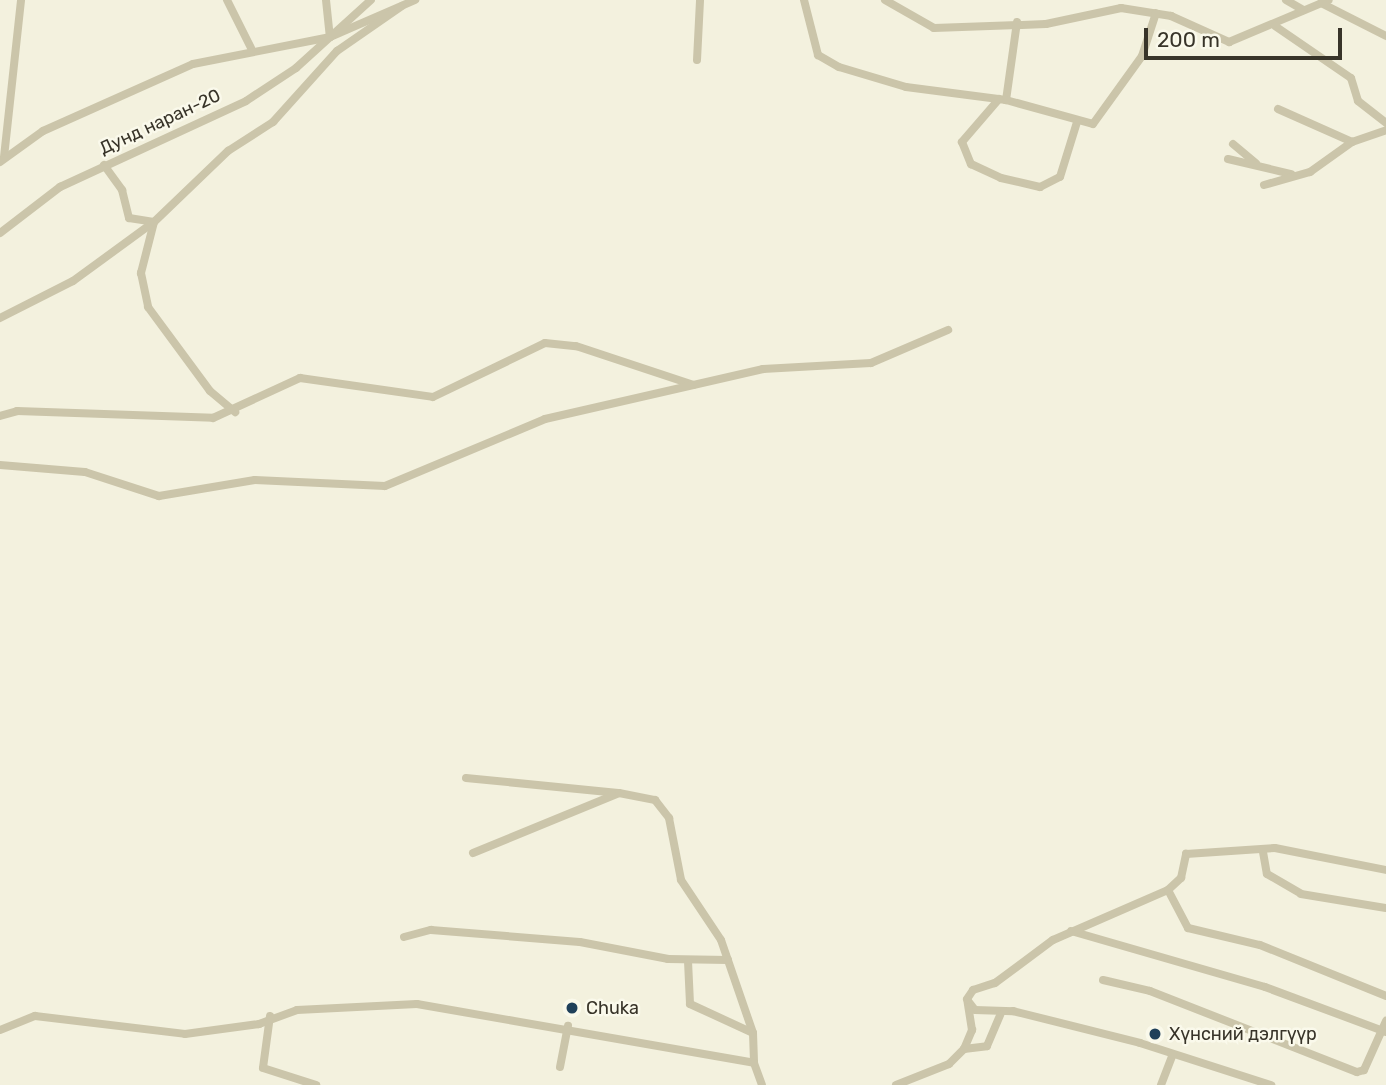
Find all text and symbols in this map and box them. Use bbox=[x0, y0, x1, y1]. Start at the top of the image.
scale bar bbox=[1148, 14, 1346, 58]
text: 200 m bbox=[1157, 27, 1220, 52]
street label: Дунд наран-20 bbox=[96, 84, 224, 160]
place label: Chuka bbox=[586, 997, 639, 1019]
marker: Chuka bbox=[564, 1000, 580, 1016]
place label: Хүнсний дэлгүүр bbox=[1169, 1023, 1317, 1045]
marker: Хүнсний дэлгүүр bbox=[1147, 1026, 1163, 1042]

